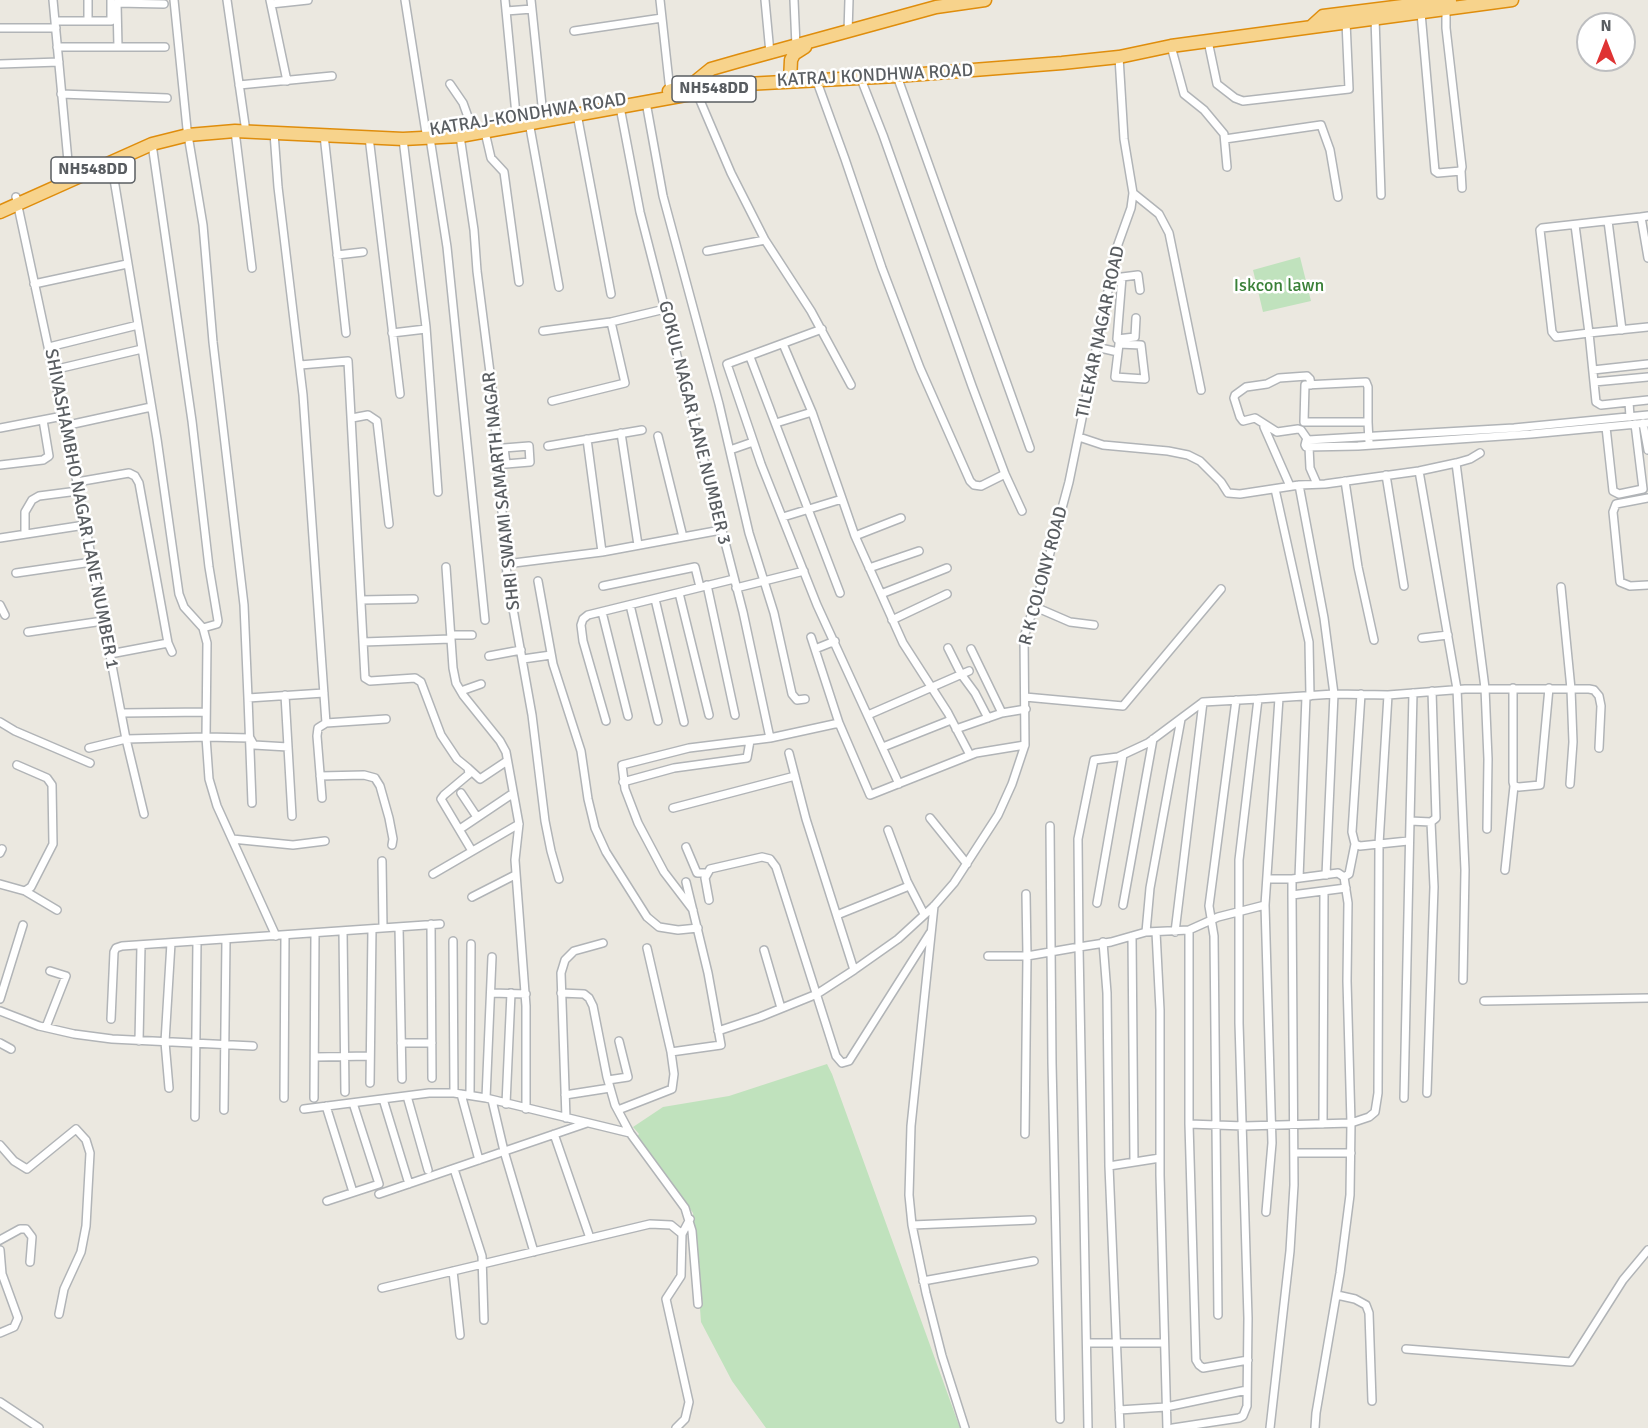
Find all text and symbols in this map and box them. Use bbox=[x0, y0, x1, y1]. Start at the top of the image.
north arrow bbox=[1576, 12, 1636, 72]
text: N bbox=[1600, 16, 1612, 36]
street label: KATRAJ KONDHWA ROAD bbox=[776, 60, 974, 92]
road number: NH548DD bbox=[672, 76, 756, 102]
street label: KATRAJ-KONDHWA ROAD bbox=[428, 89, 628, 141]
road number: NH548DD bbox=[51, 157, 135, 183]
street label: TILEKAR NAGAR ROAD bbox=[1072, 244, 1130, 420]
park label: Iskcon lawn bbox=[1234, 275, 1324, 297]
street label: GOKUL NAGAR LANE NUMBER 3 bbox=[653, 299, 735, 547]
street label: SHIVASHAMBHO NAGAR LANE NUMBER 1 bbox=[39, 347, 123, 671]
street label: SHRI SWAMI SAMARTH NAGAR bbox=[479, 371, 525, 611]
street label: R K COLONY ROAD bbox=[1015, 504, 1073, 648]

